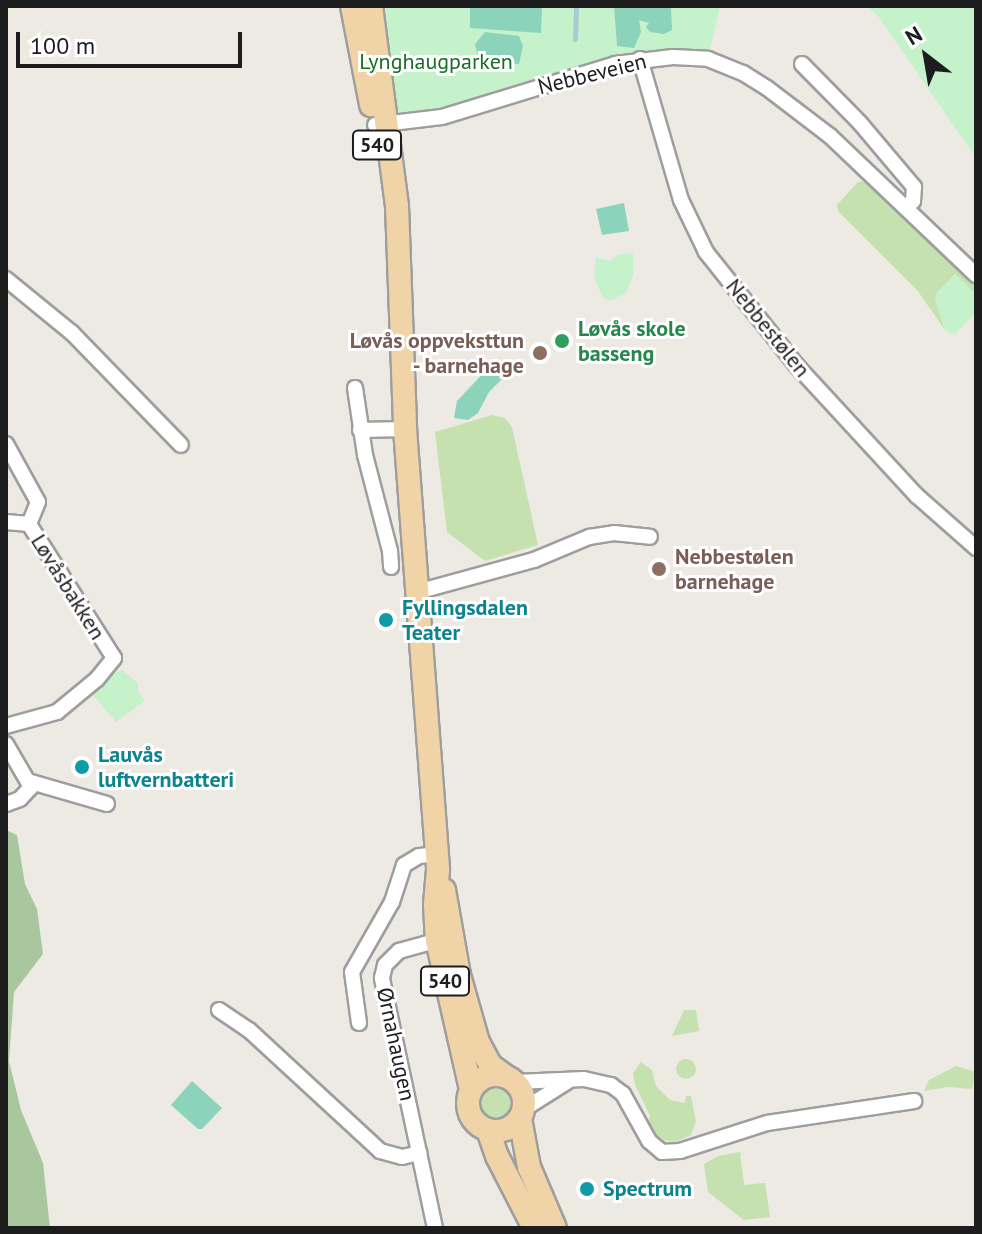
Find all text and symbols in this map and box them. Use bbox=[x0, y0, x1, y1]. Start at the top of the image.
scale bar bbox=[20, 16, 246, 66]
north arrow bbox=[886, 16, 966, 96]
text: N bbox=[900, 20, 927, 51]
text: 100 m bbox=[30, 30, 95, 61]
street label: Nebbeveien bbox=[535, 48, 649, 100]
park label: Lynghaugparken bbox=[359, 49, 513, 75]
road number: 540 bbox=[351, 129, 403, 161]
street label: Nebbestølen bbox=[720, 274, 816, 382]
place label: Løvås skole basseng bbox=[578, 315, 686, 366]
place label: Løvås oppveksttun - barnehage bbox=[350, 327, 524, 378]
marker: Løvås skole basseng bbox=[553, 332, 571, 350]
marker: Løvås oppveksttun - barnehage bbox=[531, 344, 549, 362]
street label: Løvåsbakken bbox=[25, 529, 111, 645]
place label: Nebbestølen barnehage bbox=[675, 543, 794, 594]
marker: Nebbestølen barnehage bbox=[650, 560, 668, 578]
place label: Fyllingsdalen Teater bbox=[402, 594, 528, 646]
marker: Fyllingsdalen Teater bbox=[377, 611, 395, 629]
place label: Lauvås luftvernbatteri bbox=[98, 741, 234, 792]
marker: Lauvås luftvernbatteri bbox=[73, 758, 91, 776]
road number: 540 bbox=[419, 965, 471, 997]
street label: Ørnahaugen bbox=[371, 985, 421, 1103]
place label: Spectrum bbox=[603, 1176, 692, 1202]
marker: Spectrum bbox=[578, 1180, 596, 1198]

